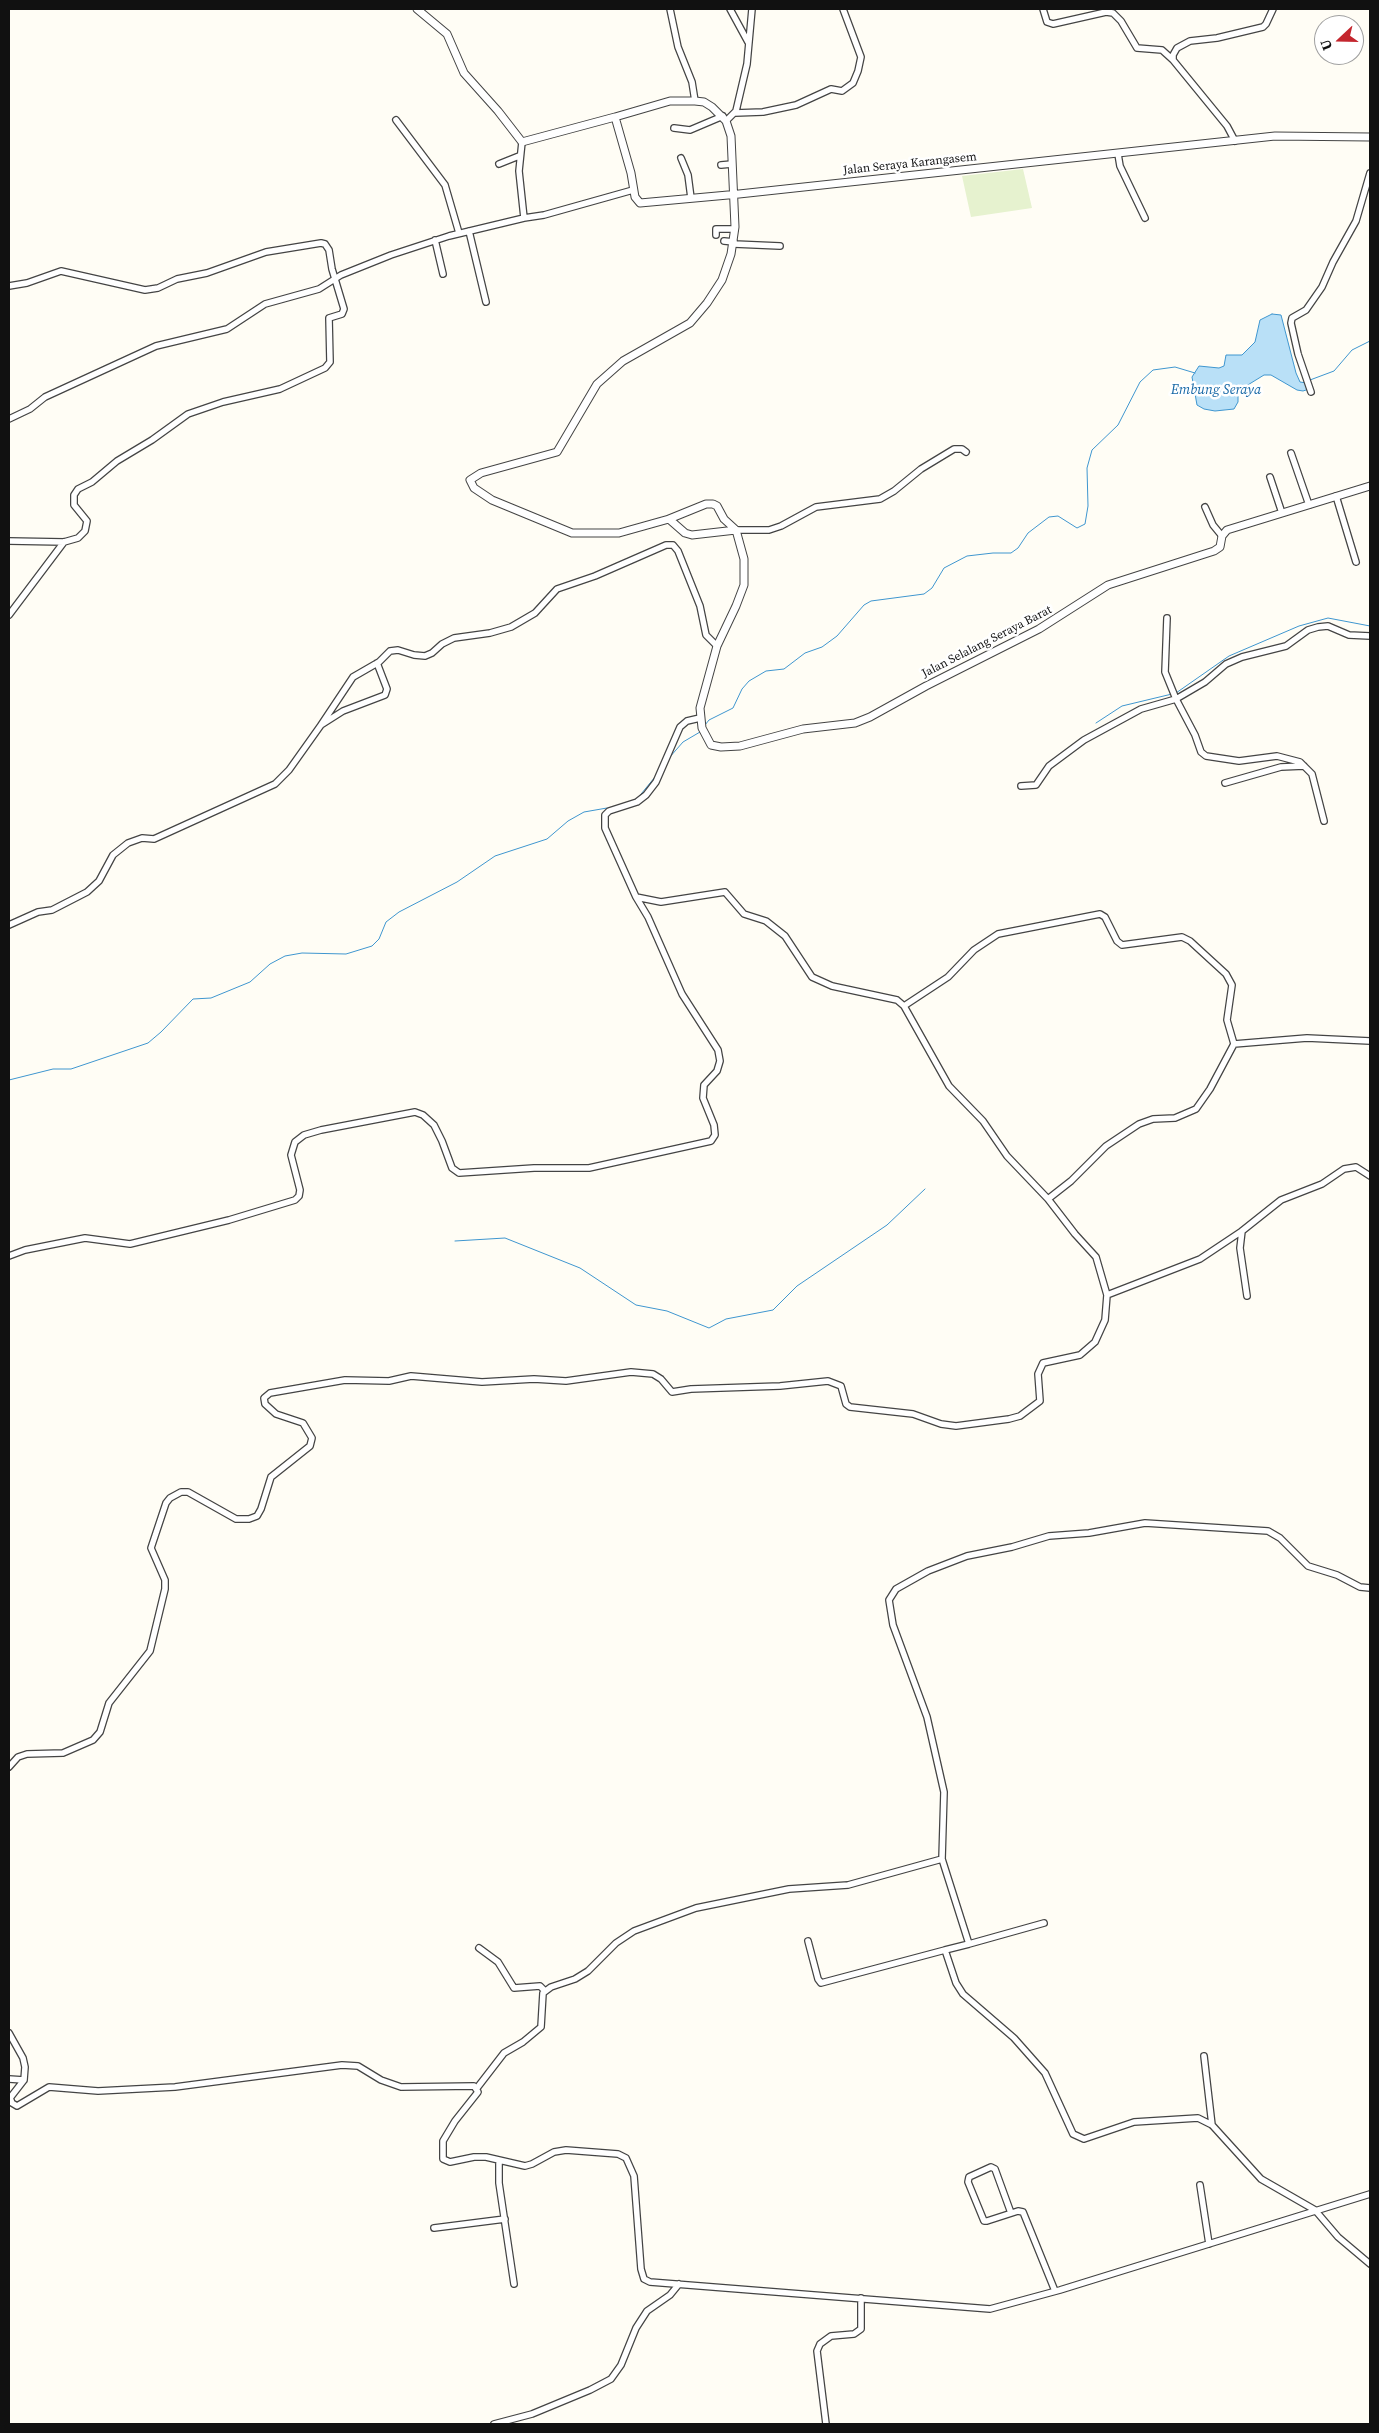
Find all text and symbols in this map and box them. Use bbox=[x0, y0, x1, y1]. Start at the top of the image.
north arrow bbox=[1314, 15, 1364, 65]
text: U bbox=[1315, 37, 1337, 53]
street label: Jalan Seraya Karangasem bbox=[842, 150, 978, 178]
water label: Embung Seraya bbox=[1171, 382, 1261, 398]
street label: Jalan Selalang Seraya Barat bbox=[920, 603, 1054, 681]

